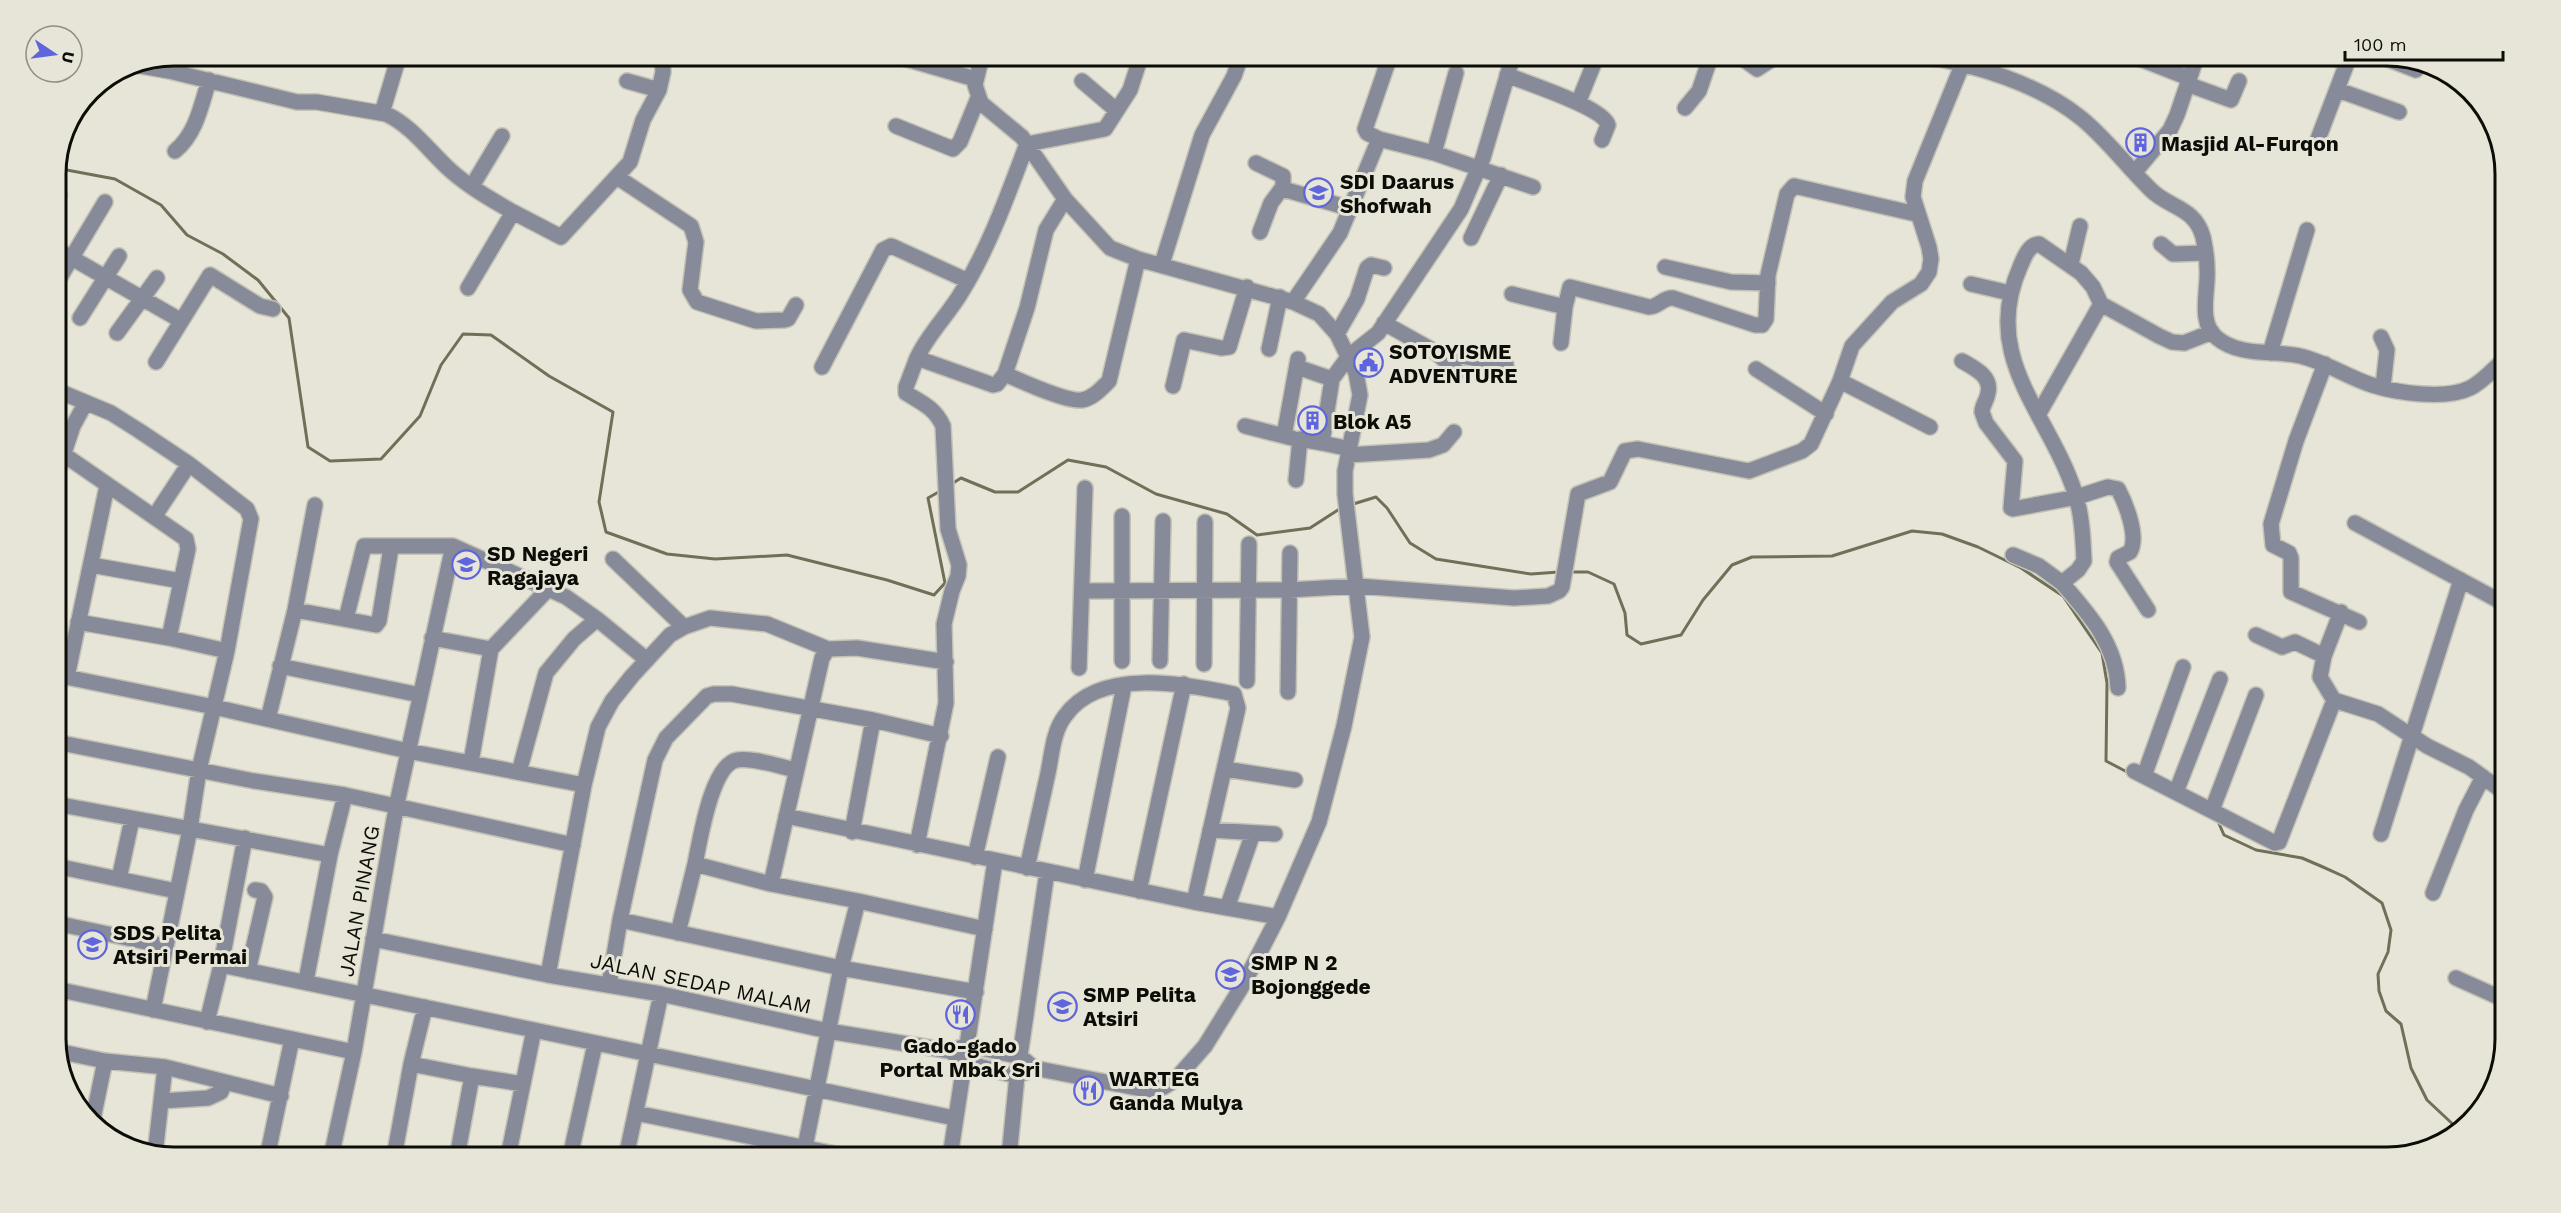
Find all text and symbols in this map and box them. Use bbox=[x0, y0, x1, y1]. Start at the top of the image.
north arrow bbox=[24, 24, 84, 84]
scale bar bbox=[2345, 24, 2502, 62]
text: 100 m bbox=[2354, 34, 2407, 55]
text: U bbox=[58, 50, 79, 65]
building icon: Masjid Al-Furqon bbox=[2124, 127, 2156, 159]
place label: Masjid Al-Furqon bbox=[2161, 131, 2339, 156]
place label: SDI Daarus Shofwah bbox=[1340, 169, 1454, 218]
school or university icon: SDI Daarus Shofwah bbox=[1303, 177, 1335, 209]
place label: SOTOYISME ADVENTURE bbox=[1389, 339, 1517, 388]
public building icon: SOTOYISME ADVENTURE bbox=[1352, 347, 1384, 379]
building icon: Blok A5 bbox=[1296, 405, 1328, 437]
place label: Blok A5 bbox=[1333, 409, 1412, 434]
place label: SD Negeri Ragajaya bbox=[487, 541, 588, 590]
school or university icon: SD Negeri Ragajaya bbox=[450, 549, 482, 581]
street label: JALAN PINANG bbox=[333, 823, 385, 979]
place label: SDS Pelita Atsiri Permai bbox=[113, 920, 247, 969]
school or university icon: SDS Pelita Atsiri Permai bbox=[76, 928, 108, 960]
street label: JALAN SEDAP MALAM bbox=[588, 947, 814, 1019]
place label: SMP N 2 Bojonggede bbox=[1251, 950, 1371, 999]
school or university icon: SMP N 2 Bojonggede bbox=[1214, 958, 1246, 990]
place label: SMP Pelita Atsiri bbox=[1083, 982, 1197, 1031]
school or university icon: SMP Pelita Atsiri bbox=[1046, 990, 1078, 1022]
restaurant icon: Gado-gado Portal Mbak Sri bbox=[944, 998, 976, 1030]
place label: Gado-gado Portal Mbak Sri bbox=[880, 1033, 1040, 1082]
place label: WARTEG Ganda Mulya bbox=[1109, 1066, 1244, 1115]
restaurant icon: WARTEG Ganda Mulya bbox=[1072, 1074, 1104, 1106]

